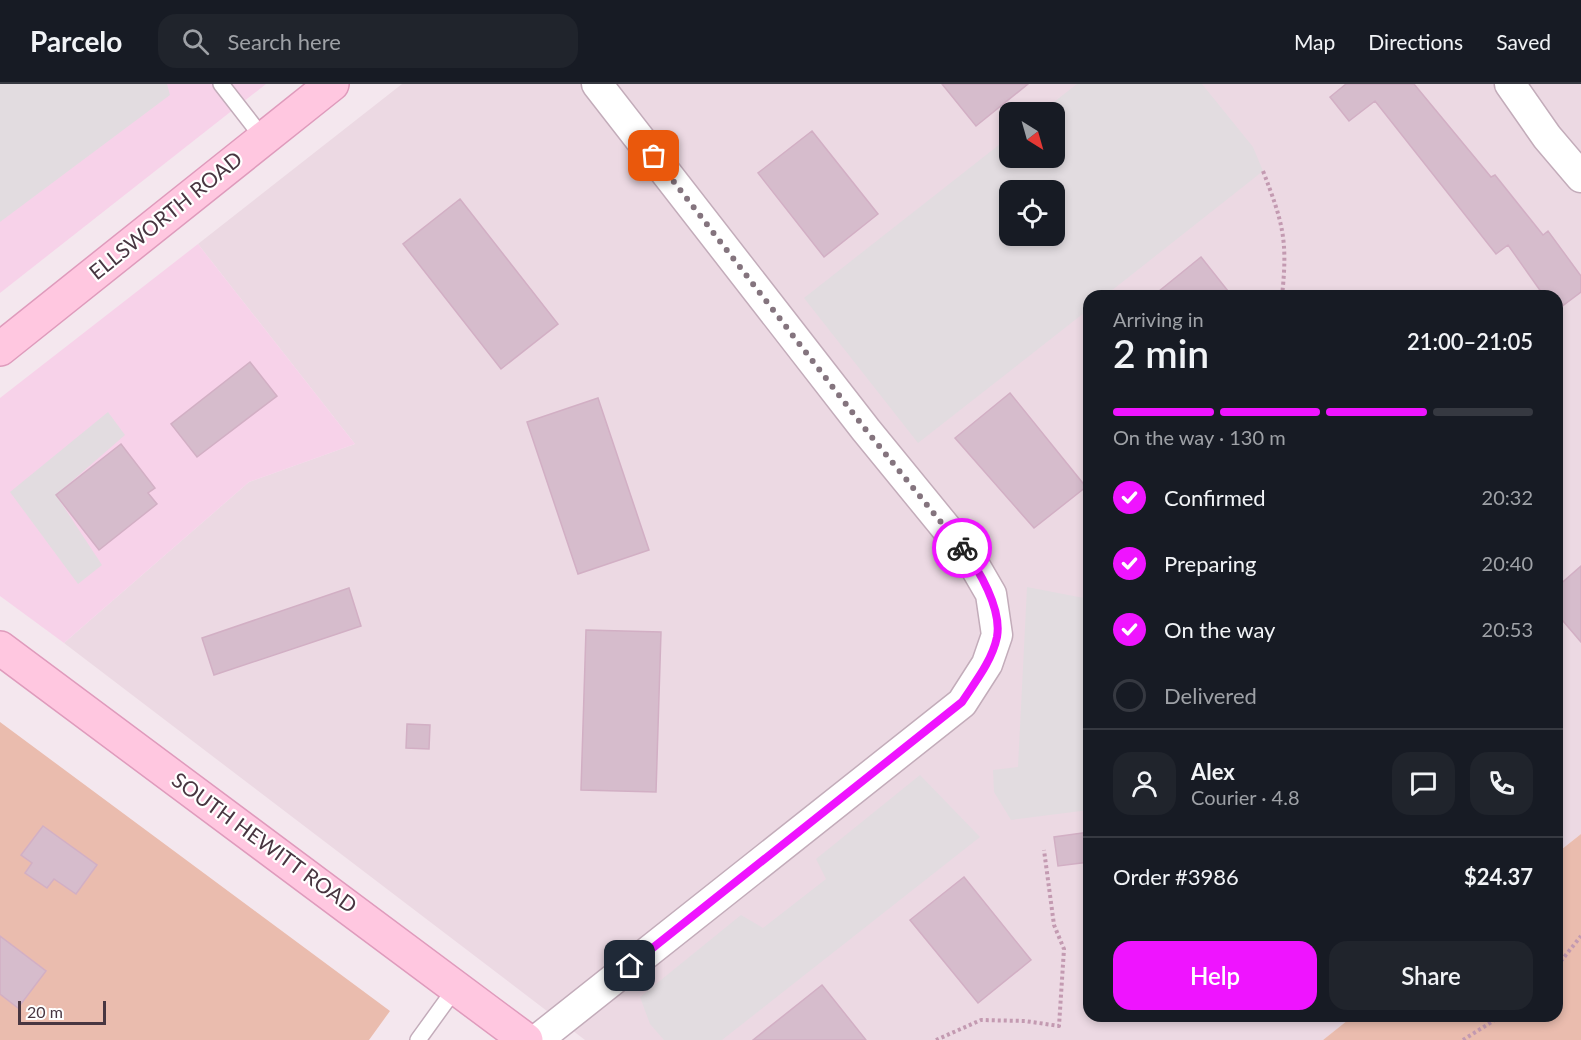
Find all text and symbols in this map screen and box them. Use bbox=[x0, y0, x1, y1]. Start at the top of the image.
search box bbox=[158, 14, 578, 68]
text: Parcelo bbox=[30, 24, 122, 58]
icon: search bbox=[179, 25, 212, 58]
text: Search here bbox=[227, 28, 341, 55]
text: Map bbox=[1294, 29, 1335, 54]
text: Directions bbox=[1368, 29, 1463, 54]
text: Saved bbox=[1496, 29, 1551, 54]
north arrow bbox=[999, 102, 1065, 168]
map controls bbox=[999, 102, 1065, 246]
pin bbox=[628, 130, 679, 181]
icon: bag bbox=[637, 139, 670, 172]
street label: ELLSWORTH ROAD bbox=[84, 146, 247, 284]
button: locate bbox=[999, 180, 1065, 246]
text: Arriving in bbox=[1113, 307, 1204, 331]
text: 21:00–21:05 bbox=[1407, 328, 1533, 355]
text: 2 min bbox=[1113, 330, 1209, 376]
text: On the way · 130 m bbox=[1113, 425, 1286, 449]
icon: check bbox=[1113, 481, 1146, 514]
text: Confirmed bbox=[1164, 484, 1266, 511]
text: 20:32 bbox=[1482, 485, 1533, 509]
courier bbox=[932, 518, 992, 578]
icon: bike bbox=[946, 532, 979, 565]
icon: check bbox=[1113, 547, 1146, 580]
text: Preparing bbox=[1164, 550, 1256, 577]
text: 20:40 bbox=[1482, 551, 1533, 575]
icon: check bbox=[1113, 613, 1146, 646]
text: On the way bbox=[1164, 616, 1275, 643]
text: 20:53 bbox=[1482, 617, 1533, 641]
text: Delivered bbox=[1164, 682, 1257, 709]
button: person bbox=[1113, 752, 1176, 815]
button: chat bbox=[1392, 752, 1455, 815]
button: phone bbox=[1470, 752, 1533, 815]
text: Alex bbox=[1191, 758, 1235, 785]
street label: SOUTH HEWITT ROAD bbox=[168, 766, 362, 917]
text: Courier · 4.8 bbox=[1191, 785, 1300, 809]
text: Order #3986 bbox=[1113, 863, 1239, 890]
text: $24.37 bbox=[1464, 863, 1533, 890]
pin bbox=[604, 940, 655, 991]
button: Help bbox=[1113, 941, 1317, 1010]
button: Share bbox=[1329, 941, 1533, 1010]
icon: home bbox=[613, 949, 646, 982]
scale bar bbox=[18, 998, 106, 1026]
text: 20 m bbox=[27, 1002, 63, 1021]

